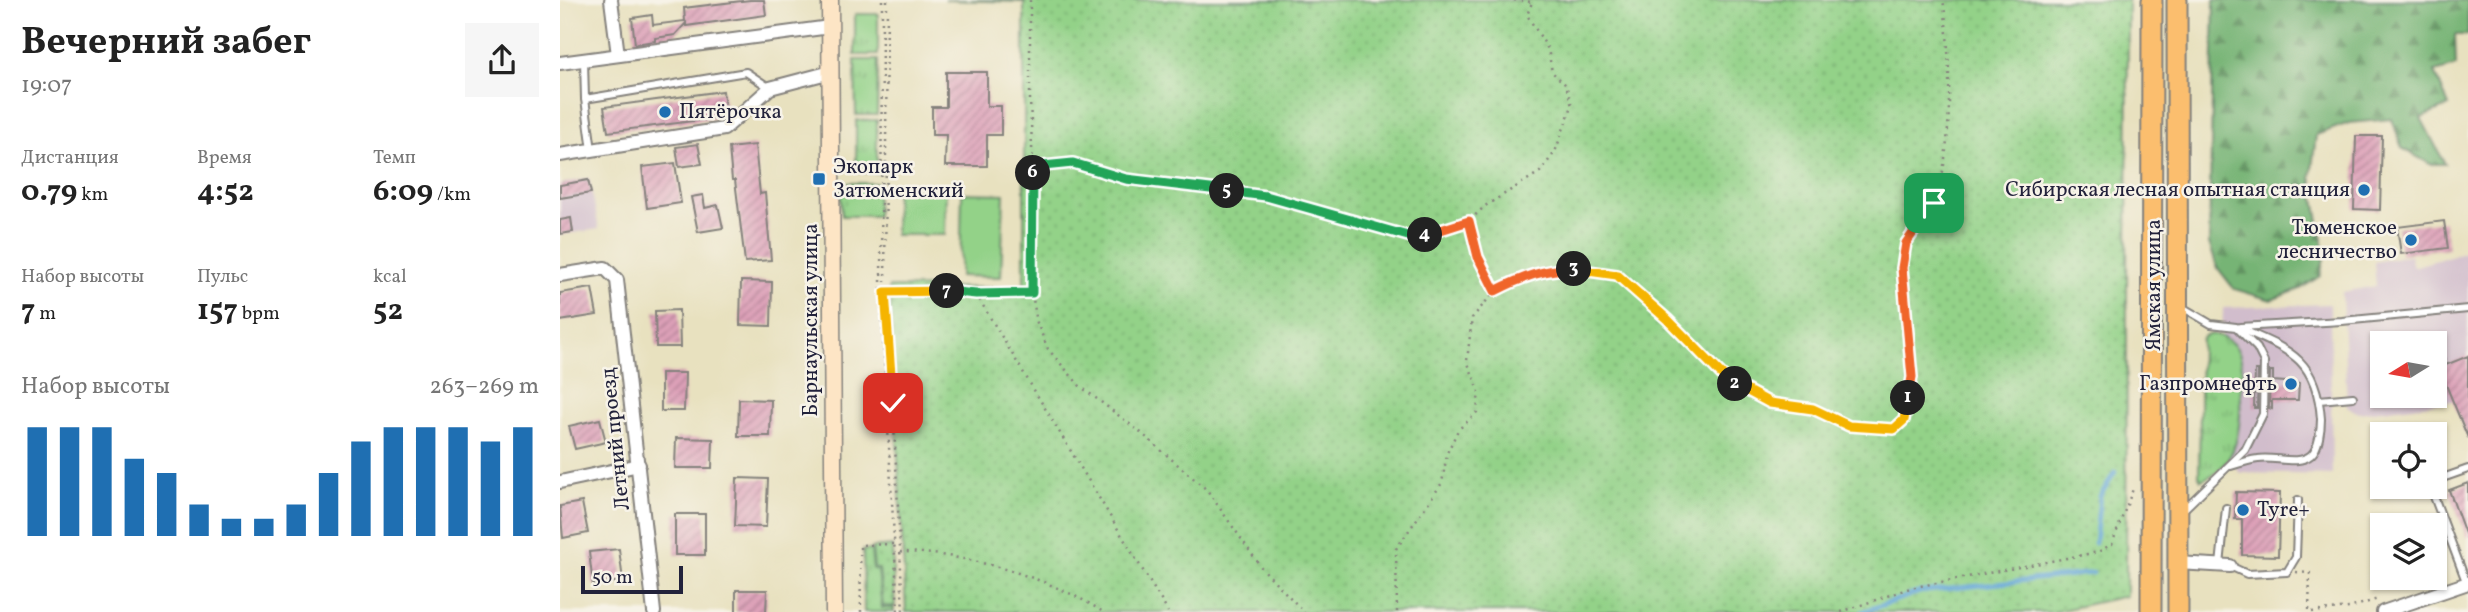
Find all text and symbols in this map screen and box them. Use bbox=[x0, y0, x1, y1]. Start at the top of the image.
text: Вечерний забег bbox=[21, 17, 311, 70]
button: share bbox=[465, 23, 539, 97]
text: 19:07 bbox=[21, 70, 72, 102]
place label: Пятёрочка bbox=[679, 98, 782, 127]
marker: Пятёрочка bbox=[657, 104, 673, 120]
text: Дистанция bbox=[21, 145, 119, 171]
text: Время bbox=[197, 145, 252, 171]
text: Темп bbox=[373, 145, 416, 171]
place label: Экопарк Затюменский bbox=[833, 153, 964, 206]
pin: 6 bbox=[1016, 156, 1050, 190]
text: 6 bbox=[1027, 159, 1038, 185]
text: 0.79 bbox=[21, 171, 77, 213]
text: 4:52 bbox=[197, 171, 254, 213]
text: 6:09 bbox=[373, 171, 433, 213]
marker: Экопарк Затюменский bbox=[811, 171, 827, 187]
pin bbox=[1904, 173, 1964, 233]
pin: 5 bbox=[1210, 174, 1244, 208]
place label: Сибирская лесная опытная станция bbox=[2005, 176, 2350, 205]
text: 5 bbox=[1222, 177, 1231, 203]
text: km bbox=[77, 182, 108, 208]
text: /km bbox=[433, 182, 471, 208]
marker: Сибирская лесная опытная станция bbox=[2356, 182, 2372, 198]
icon: arrive bbox=[1915, 184, 1953, 222]
place label: Тюменское лесничество bbox=[2278, 214, 2397, 267]
pin: 4 bbox=[1408, 218, 1442, 252]
street label: Ямская улица bbox=[2140, 219, 2169, 351]
text: 4 bbox=[1419, 221, 1430, 247]
street label: Барнаульская улица bbox=[797, 223, 826, 417]
marker: Тюменское лесничество bbox=[2403, 232, 2419, 248]
pin: 3 bbox=[1556, 252, 1592, 286]
text: 3 bbox=[1569, 255, 1578, 281]
text: Набор высоты bbox=[21, 264, 144, 290]
text: Пульс bbox=[197, 264, 248, 290]
text: kcal bbox=[373, 264, 407, 290]
pin: 7 bbox=[930, 274, 964, 308]
text: 7 bbox=[942, 277, 951, 303]
text: 7 bbox=[21, 290, 35, 332]
text: 157 bbox=[197, 290, 238, 332]
text: 52 bbox=[373, 290, 403, 332]
text: m bbox=[35, 301, 56, 327]
text: bpm bbox=[238, 301, 280, 327]
north arrow bbox=[2370, 331, 2446, 408]
map controls bbox=[2370, 331, 2447, 590]
street label: Летний проезд bbox=[594, 366, 638, 512]
pin: 2 bbox=[1718, 366, 1752, 402]
text: 2 bbox=[1730, 370, 1739, 396]
place label: Газпромнефть bbox=[2139, 370, 2277, 399]
text: Набор высоты bbox=[21, 371, 170, 403]
text: 263–269 m bbox=[430, 371, 539, 403]
pin bbox=[863, 373, 923, 433]
marker: Газпромнефть bbox=[2283, 376, 2299, 392]
pin: 1 bbox=[1890, 380, 1926, 416]
icon: check bbox=[874, 384, 912, 422]
text: 1 bbox=[1904, 384, 1911, 410]
button: locate bbox=[2370, 422, 2447, 499]
place label: Tyre+ bbox=[2257, 496, 2310, 525]
marker: Tyre+ bbox=[2235, 502, 2251, 518]
button: layers bbox=[2370, 513, 2447, 590]
scale bar bbox=[581, 563, 682, 595]
text: 50 m bbox=[592, 565, 633, 591]

